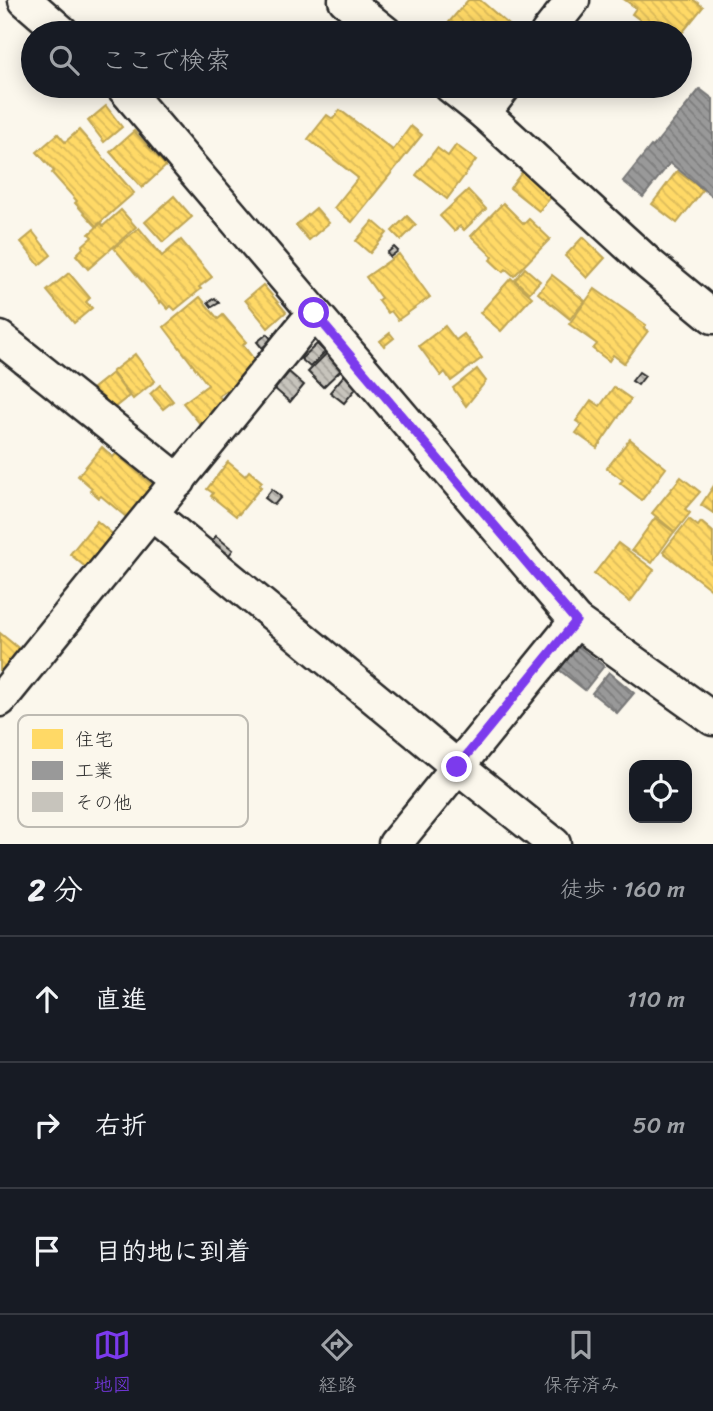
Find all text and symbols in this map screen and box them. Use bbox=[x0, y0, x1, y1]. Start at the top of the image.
search box bbox=[21, 21, 692, 98]
text: ここで検索 bbox=[101, 37, 231, 83]
icon: search bbox=[45, 41, 83, 79]
route start bbox=[298, 297, 329, 328]
legend bbox=[18, 715, 248, 827]
text: 住宅 bbox=[75, 723, 113, 756]
route end bbox=[441, 751, 472, 782]
text: 工業 bbox=[75, 754, 113, 787]
map controls bbox=[629, 760, 692, 823]
button: locate bbox=[629, 760, 692, 823]
text: その他 bbox=[75, 786, 132, 819]
text: 2 分 bbox=[28, 863, 83, 917]
text: 徒歩 · 160 m bbox=[560, 869, 685, 910]
text: 直進 bbox=[95, 976, 147, 1022]
text: 110 m bbox=[627, 979, 685, 1020]
icon: ahead bbox=[28, 980, 66, 1018]
text: 右折 bbox=[95, 1102, 147, 1148]
text: 50 m bbox=[633, 1105, 685, 1146]
icon: right bbox=[28, 1106, 66, 1144]
text: 目的地に到着 bbox=[95, 1228, 251, 1274]
icon: arrive bbox=[28, 1232, 66, 1270]
tab: 地図 bbox=[93, 1326, 132, 1401]
tab: 経路 bbox=[318, 1326, 357, 1401]
tab: 保存済み bbox=[543, 1326, 620, 1401]

